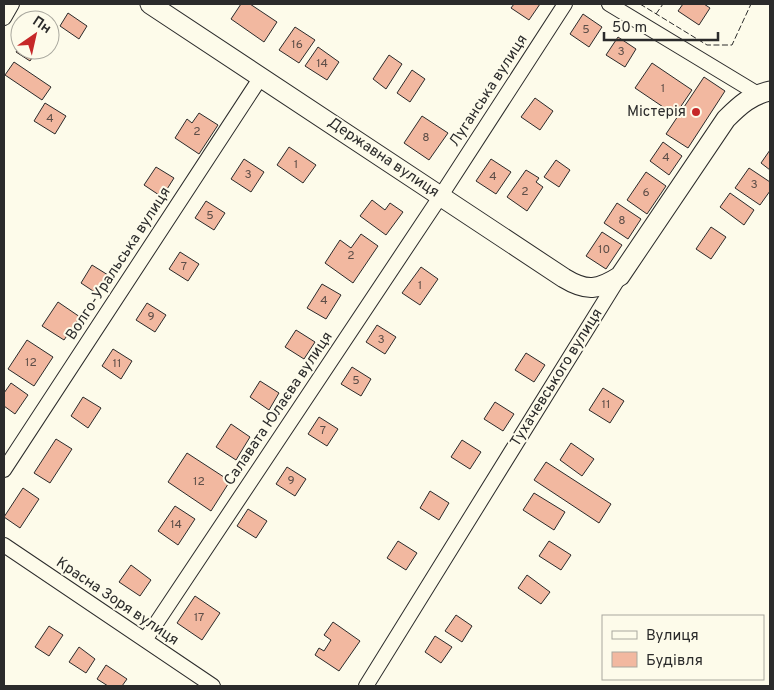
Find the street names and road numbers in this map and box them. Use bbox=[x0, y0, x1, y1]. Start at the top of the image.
street label: Луганська вулиця bbox=[446, 31, 532, 151]
street label: Державна вулиця bbox=[324, 114, 442, 202]
street label: Волго-Уральська вулиця bbox=[62, 184, 176, 344]
street label: Тухачевського вулиця bbox=[507, 305, 607, 451]
street label: Салавата Юлаєва вулиця bbox=[220, 329, 338, 489]
street label: Красна Зоря вулиця bbox=[52, 554, 182, 650]

